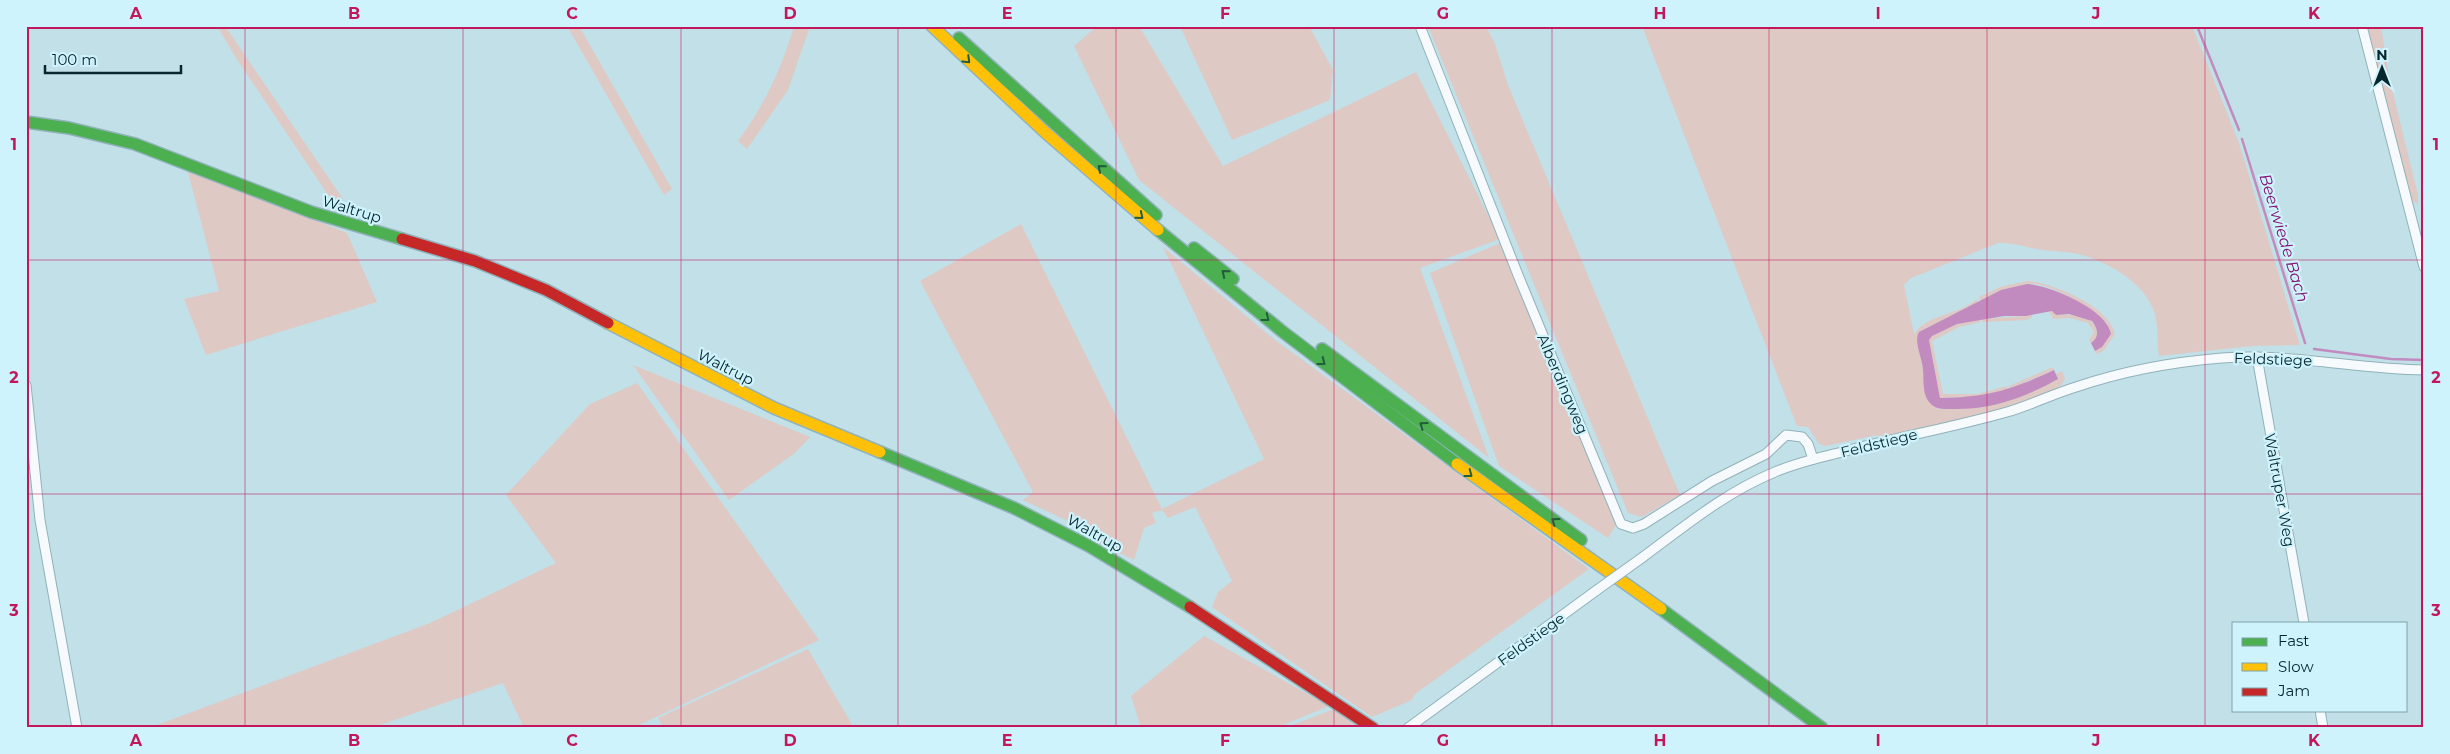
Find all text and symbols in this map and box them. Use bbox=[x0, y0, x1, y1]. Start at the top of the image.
text: A bbox=[129, 4, 143, 23]
text: B bbox=[348, 4, 360, 23]
text: C bbox=[566, 4, 578, 23]
text: D bbox=[783, 4, 797, 23]
text: E bbox=[1002, 4, 1012, 23]
text: F bbox=[1220, 4, 1230, 23]
text: G bbox=[1437, 4, 1449, 23]
text: H bbox=[1654, 4, 1666, 23]
text: I bbox=[1875, 4, 1881, 23]
text: J bbox=[2091, 4, 2100, 23]
text: K bbox=[2308, 4, 2321, 23]
scale bar bbox=[45, 42, 181, 74]
north arrow bbox=[2358, 42, 2408, 92]
text: N bbox=[2376, 46, 2388, 64]
text: 100 m bbox=[52, 50, 97, 69]
one-way arrow bbox=[962, 54, 971, 63]
text: 1 bbox=[11, 135, 17, 154]
text: 1 bbox=[2433, 135, 2439, 154]
one-way arrow bbox=[1097, 165, 1106, 174]
water label: Beerwiede Bach bbox=[2255, 171, 2313, 305]
street label: Waltrup bbox=[320, 191, 384, 227]
one-way arrow bbox=[1134, 210, 1143, 218]
one-way arrow bbox=[1222, 270, 1231, 278]
one-way arrow bbox=[1260, 313, 1269, 321]
street label: Alberdingweg bbox=[1533, 331, 1593, 437]
street label: Waltrup bbox=[695, 345, 757, 389]
street label: Feldstiege bbox=[2234, 348, 2312, 370]
one-way arrow bbox=[1316, 356, 1326, 365]
text: 2 bbox=[9, 368, 19, 387]
text: 2 bbox=[2431, 368, 2441, 387]
one-way arrow bbox=[1419, 422, 1429, 431]
street label: Feldstiege bbox=[1839, 424, 1919, 462]
street label: Waltruper Weg bbox=[2261, 432, 2299, 548]
one-way arrow bbox=[1463, 468, 1472, 476]
street label: Waltrup bbox=[1064, 510, 1126, 556]
one-way arrow bbox=[1551, 518, 1560, 527]
text: 3 bbox=[8, 601, 19, 620]
text: 3 bbox=[2430, 601, 2441, 620]
street label: Feldstiege bbox=[1494, 608, 1568, 670]
legend bbox=[2232, 622, 2408, 712]
text: Fast bbox=[2278, 631, 2309, 650]
text: Slow bbox=[2278, 657, 2314, 676]
text: Jam bbox=[2277, 681, 2310, 700]
text: A bbox=[129, 731, 143, 750]
text: B bbox=[348, 731, 360, 750]
text: C bbox=[566, 731, 578, 750]
text: D bbox=[783, 731, 797, 750]
text: E bbox=[1002, 731, 1012, 750]
text: F bbox=[1220, 731, 1230, 750]
text: G bbox=[1437, 731, 1449, 750]
text: H bbox=[1654, 731, 1666, 750]
text: I bbox=[1875, 731, 1881, 750]
text: J bbox=[2091, 731, 2100, 750]
text: K bbox=[2308, 731, 2321, 750]

